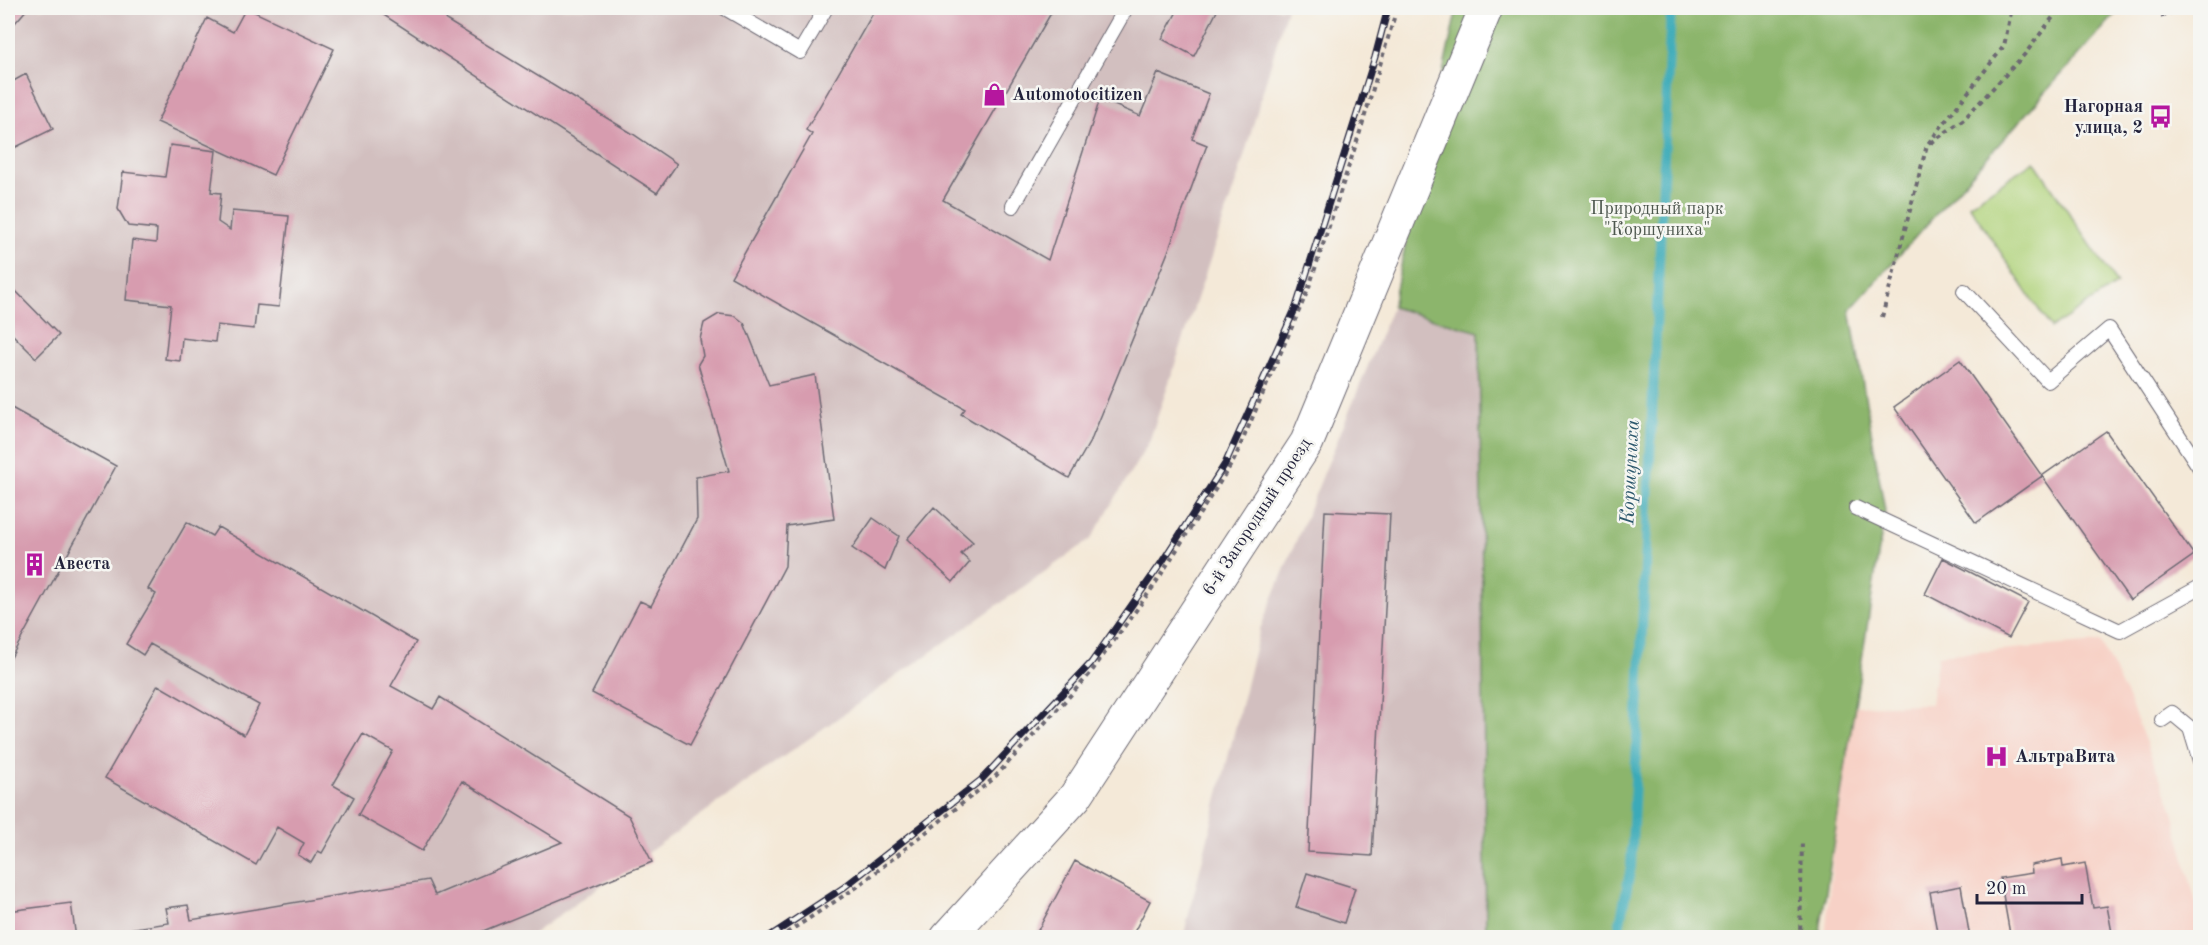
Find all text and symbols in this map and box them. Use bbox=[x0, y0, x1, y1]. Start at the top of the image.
shop icon: Automotocitizen bbox=[981, 82, 1007, 108]
place label: Automotocitizen bbox=[1012, 86, 1143, 104]
place label: Нагорная улица, 2 bbox=[2063, 98, 2143, 137]
bus stop icon: Нагорная улица, 2 bbox=[2148, 104, 2174, 130]
park label: Природный парк "Коршуниха" bbox=[1590, 200, 1724, 239]
water label: Коршуниха bbox=[1618, 419, 1644, 526]
street label: 6-й Загородный проезд bbox=[1199, 435, 1315, 599]
building icon: Авеста bbox=[22, 551, 48, 577]
place label: Авеста bbox=[53, 555, 110, 573]
hospital icon: АльтраВита bbox=[1984, 744, 2010, 770]
place label: АльтраВита bbox=[2015, 748, 2115, 766]
scale bar bbox=[1977, 867, 2082, 905]
text: 20 m bbox=[1986, 880, 2026, 898]

